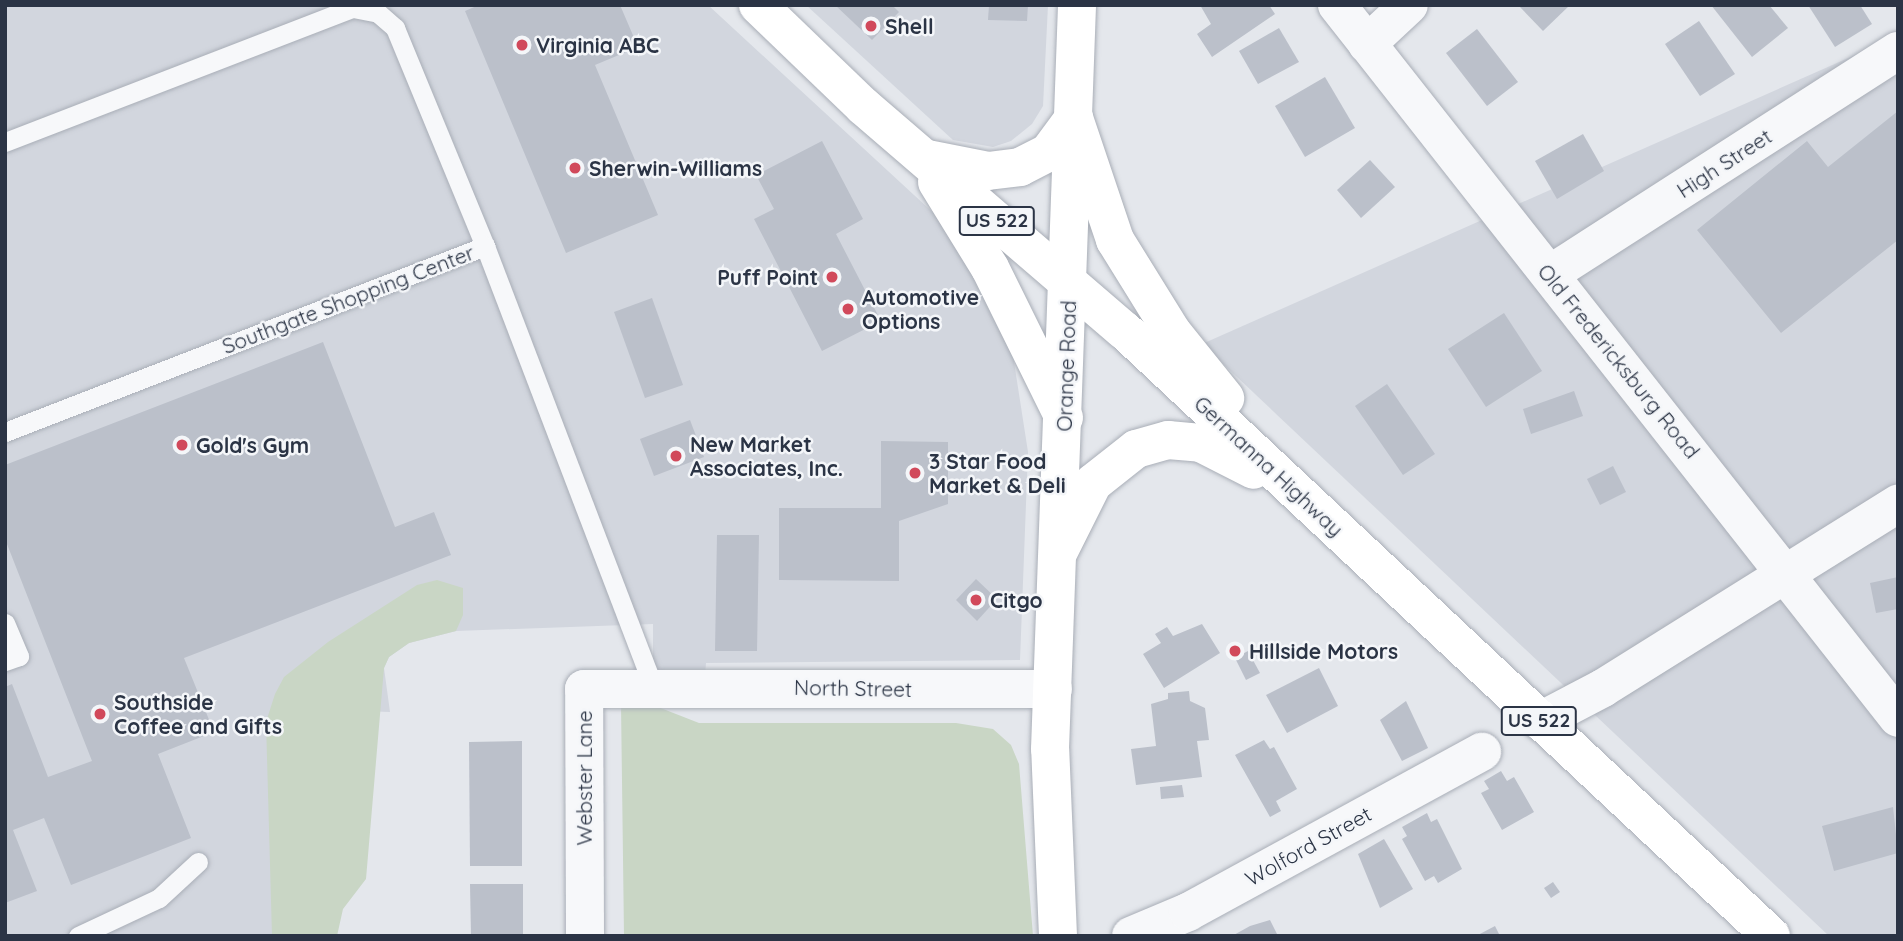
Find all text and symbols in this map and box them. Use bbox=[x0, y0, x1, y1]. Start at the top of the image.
place label: Shell bbox=[885, 13, 934, 39]
marker: Shell bbox=[863, 18, 879, 34]
place label: Virginia ABC bbox=[536, 32, 659, 58]
marker: Virginia ABC bbox=[514, 37, 530, 53]
street label: High Street bbox=[1672, 123, 1776, 203]
place label: Sherwin-Williams bbox=[589, 155, 762, 181]
marker: Sherwin-Williams bbox=[567, 160, 583, 176]
road number: US 522 bbox=[958, 206, 1036, 236]
street label: Southgate Shopping Center bbox=[218, 239, 478, 359]
street label: Old Fredericksburg Road bbox=[1533, 259, 1705, 463]
place label: Puff Point bbox=[717, 264, 818, 290]
marker: Puff Point bbox=[824, 269, 840, 285]
place label: Automotive Options bbox=[862, 284, 979, 334]
street label: Orange Road bbox=[1051, 300, 1081, 432]
marker: Automotive Options bbox=[840, 301, 856, 317]
street label: Germanna Highway bbox=[1189, 391, 1349, 541]
place label: New Market Associates, Inc. bbox=[690, 431, 843, 481]
place label: Gold's Gym bbox=[196, 432, 309, 458]
marker: Gold's Gym bbox=[174, 437, 190, 453]
marker: New Market Associates, Inc. bbox=[668, 448, 684, 464]
place label: 3 Star Food Market & Deli bbox=[929, 448, 1066, 498]
marker: 3 Star Food Market & Deli bbox=[907, 465, 923, 481]
place label: Citgo bbox=[990, 587, 1043, 613]
marker: Citgo bbox=[968, 592, 984, 608]
place label: Hillside Motors bbox=[1249, 638, 1398, 664]
marker: Hillside Motors bbox=[1227, 643, 1243, 659]
street label: North Street bbox=[794, 674, 912, 702]
place label: Southside Coffee and Gifts bbox=[114, 689, 282, 739]
marker: Southside Coffee and Gifts bbox=[92, 706, 108, 722]
road number: US 522 bbox=[1500, 706, 1578, 736]
street label: Webster Lane bbox=[571, 710, 597, 846]
street label: Wolford Street bbox=[1240, 801, 1376, 891]

